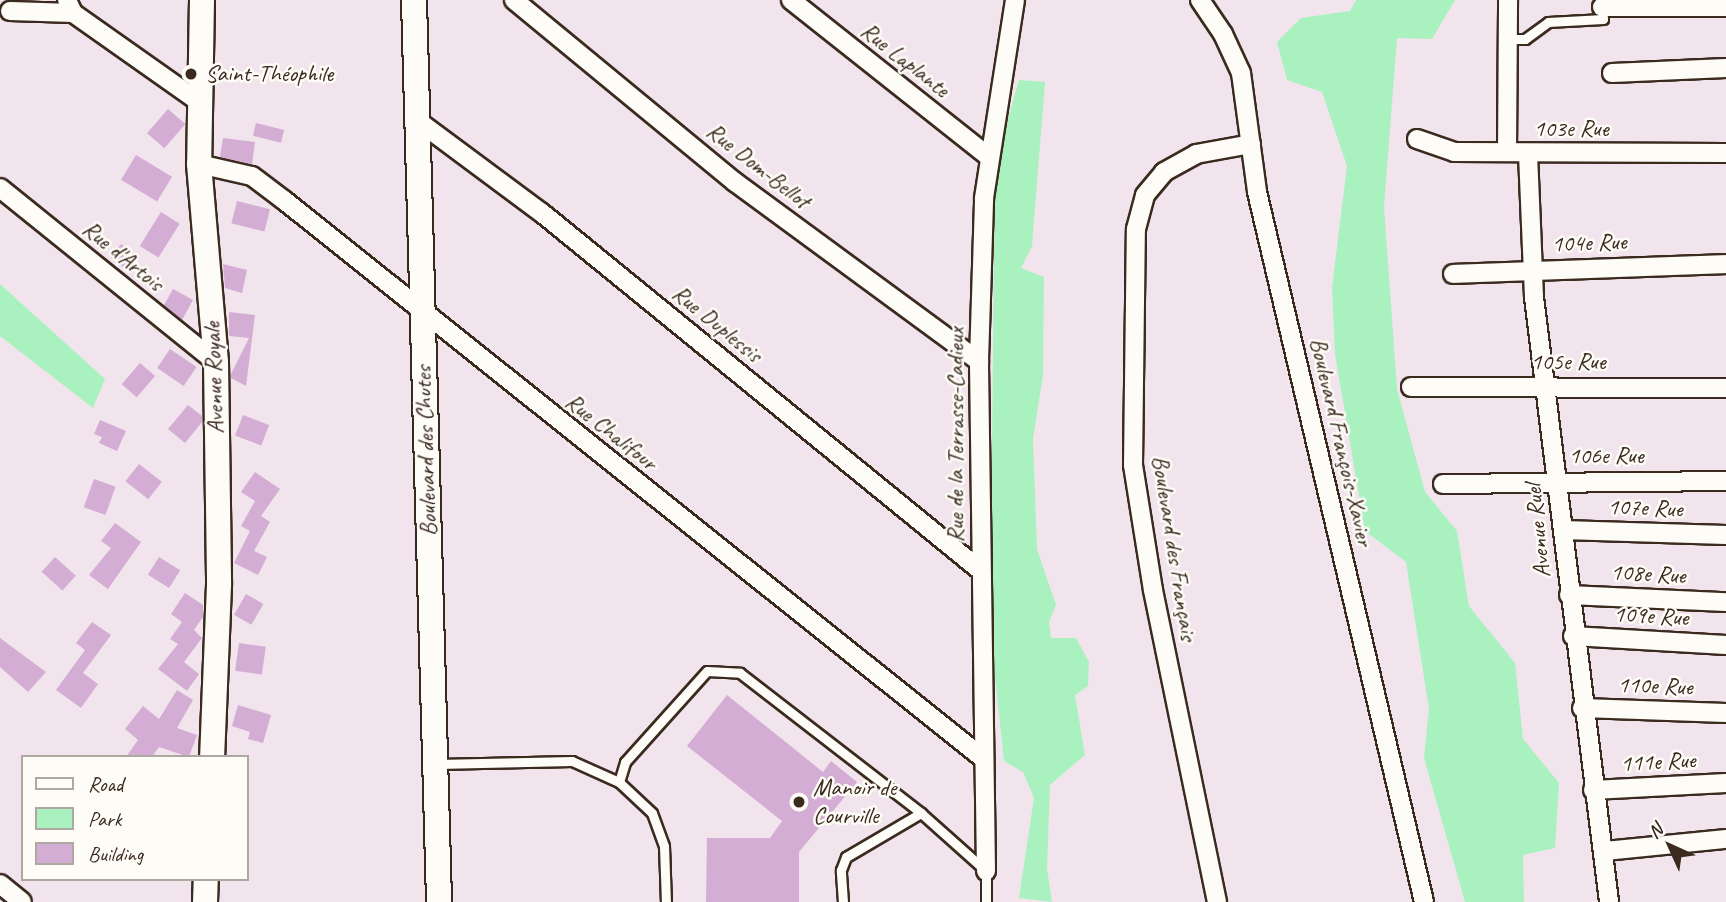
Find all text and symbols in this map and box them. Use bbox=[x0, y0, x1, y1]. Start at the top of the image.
street label: Rue Laplante bbox=[855, 16, 955, 104]
place label: Saint-Théophile bbox=[205, 60, 333, 88]
marker: Saint-Théophile bbox=[183, 66, 199, 82]
street label: 103e Rue bbox=[1534, 115, 1608, 143]
street label: Rue Dom-Bellot bbox=[700, 117, 816, 215]
street label: Rue d'Artois bbox=[76, 214, 170, 298]
street label: 104e Rue bbox=[1551, 227, 1627, 259]
street label: Rue Duplessis bbox=[666, 279, 768, 369]
street label: Avenue Royale bbox=[198, 322, 230, 434]
street label: Rue de la Terrasse-Cadieux bbox=[942, 328, 970, 542]
street label: Boulevard François-Xavier bbox=[1303, 335, 1379, 549]
street label: 105e Rue bbox=[1531, 348, 1605, 376]
street label: Boulevard des Chutes bbox=[409, 365, 443, 537]
street label: Rue Chalifour bbox=[559, 387, 663, 477]
street label: 106e Rue bbox=[1569, 442, 1643, 470]
street label: Boulevard des Français bbox=[1145, 453, 1203, 643]
street label: Avenue Ruel bbox=[1519, 483, 1557, 579]
street label: 107e Rue bbox=[1607, 492, 1683, 524]
street label: 108e Rue bbox=[1610, 558, 1686, 590]
street label: 109e Rue bbox=[1613, 600, 1689, 632]
street label: 110e Rue bbox=[1617, 670, 1693, 702]
street label: 111e Rue bbox=[1620, 746, 1696, 778]
legend bbox=[21, 755, 248, 881]
text: Road bbox=[88, 771, 123, 797]
place label: Manoir de Courville bbox=[813, 774, 896, 830]
marker: Manoir de Courville bbox=[791, 794, 807, 810]
text: Park bbox=[88, 806, 121, 832]
north arrow bbox=[1635, 811, 1705, 881]
text: N bbox=[1643, 819, 1668, 844]
text: Building bbox=[88, 841, 143, 867]

